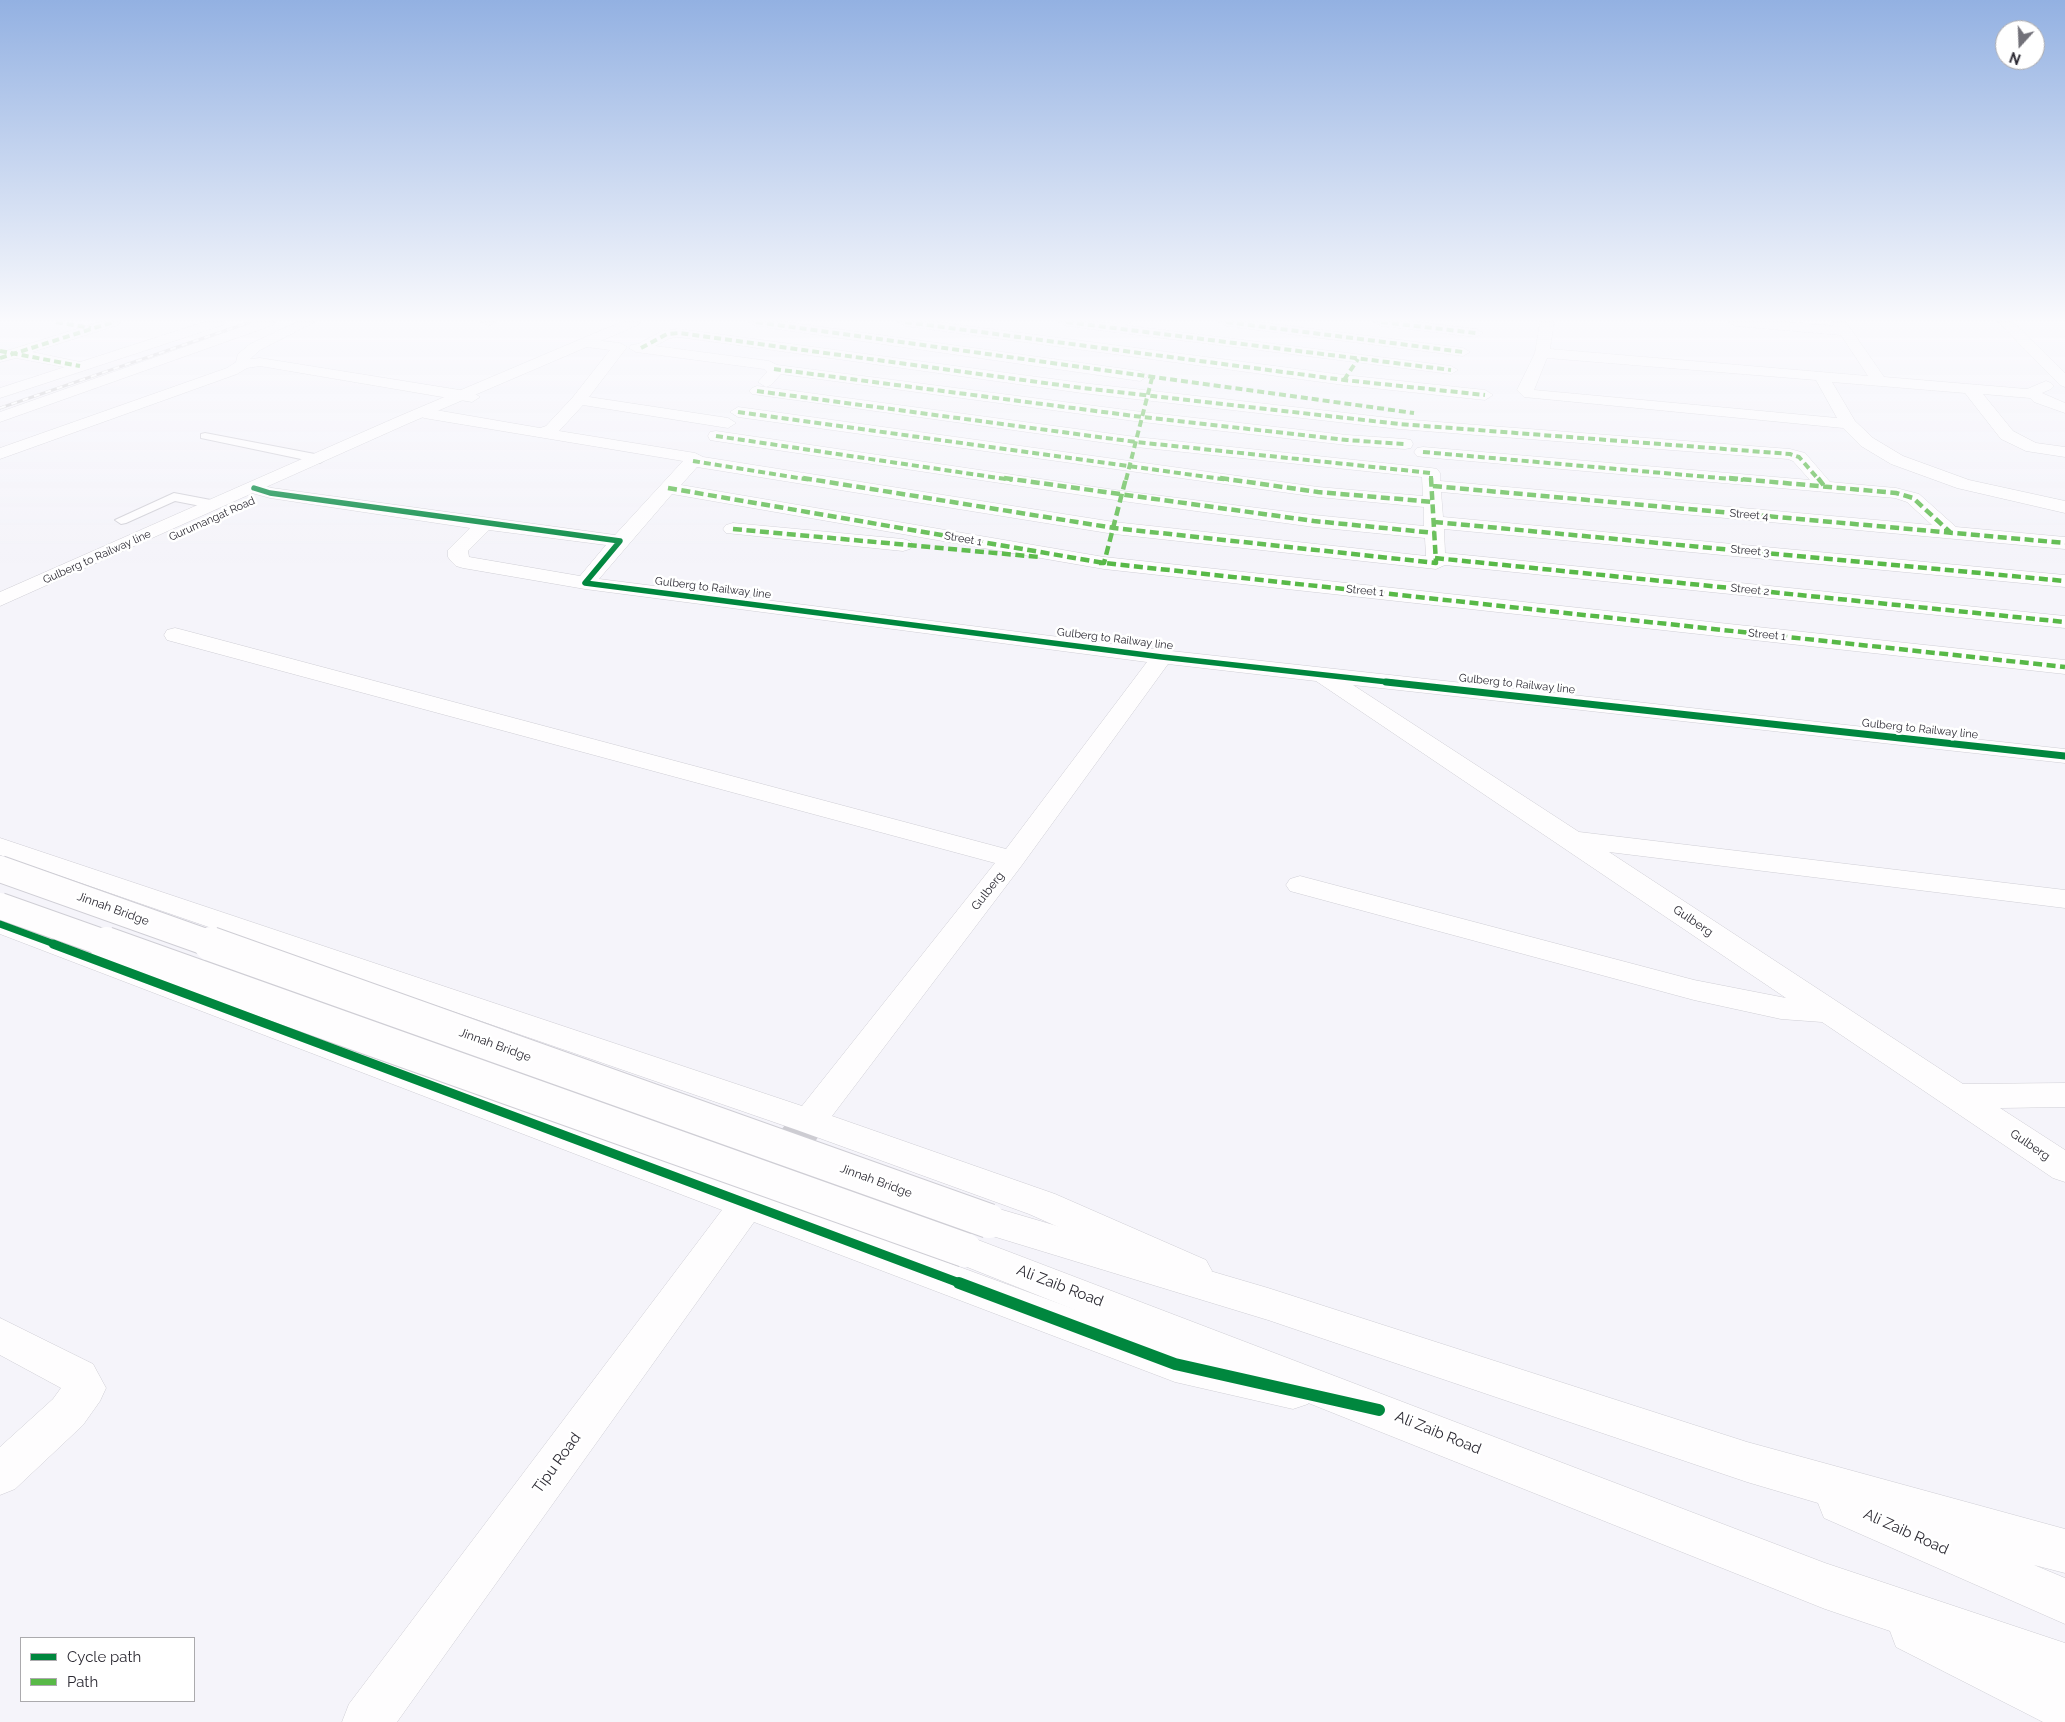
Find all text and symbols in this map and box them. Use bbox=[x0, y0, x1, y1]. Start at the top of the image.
north arrow bbox=[1995, 20, 2045, 70]
text: N bbox=[2007, 49, 2023, 68]
street label: Gurumangat Road bbox=[167, 494, 257, 544]
street label: Street 4 bbox=[1729, 507, 1769, 523]
street label: Gulberg to Railway line bbox=[41, 527, 153, 587]
street label: Street 1 bbox=[943, 529, 983, 549]
street label: Street 3 bbox=[1730, 543, 1770, 559]
street label: Gulberg to Railway line bbox=[654, 574, 772, 602]
street label: Street 2 bbox=[1730, 581, 1770, 599]
street label: Street 1 bbox=[1345, 582, 1385, 600]
street label: Gulberg to Railway line bbox=[1056, 625, 1174, 653]
street label: Street 1 bbox=[1747, 626, 1787, 644]
street label: Gulberg to Railway line bbox=[1458, 671, 1576, 697]
street label: Gulberg to Railway line bbox=[1861, 716, 1979, 742]
street label: Gulberg bbox=[969, 869, 1007, 913]
street label: Jinnah Bridge bbox=[75, 889, 151, 929]
street label: Gulberg bbox=[1670, 902, 1716, 940]
street label: Jinnah Bridge bbox=[457, 1025, 533, 1065]
street label: Gulberg bbox=[2007, 1126, 2053, 1164]
street label: Jinnah Bridge bbox=[838, 1161, 914, 1201]
street label: Ali Zaib Road bbox=[1014, 1261, 1106, 1311]
street label: Ali Zaib Road bbox=[1392, 1408, 1484, 1458]
street label: Tipu Road bbox=[529, 1429, 585, 1497]
street label: Ali Zaib Road bbox=[1861, 1505, 1951, 1559]
legend bbox=[20, 1637, 195, 1702]
text: Cycle path bbox=[67, 1648, 141, 1666]
text: Path bbox=[67, 1673, 98, 1691]

